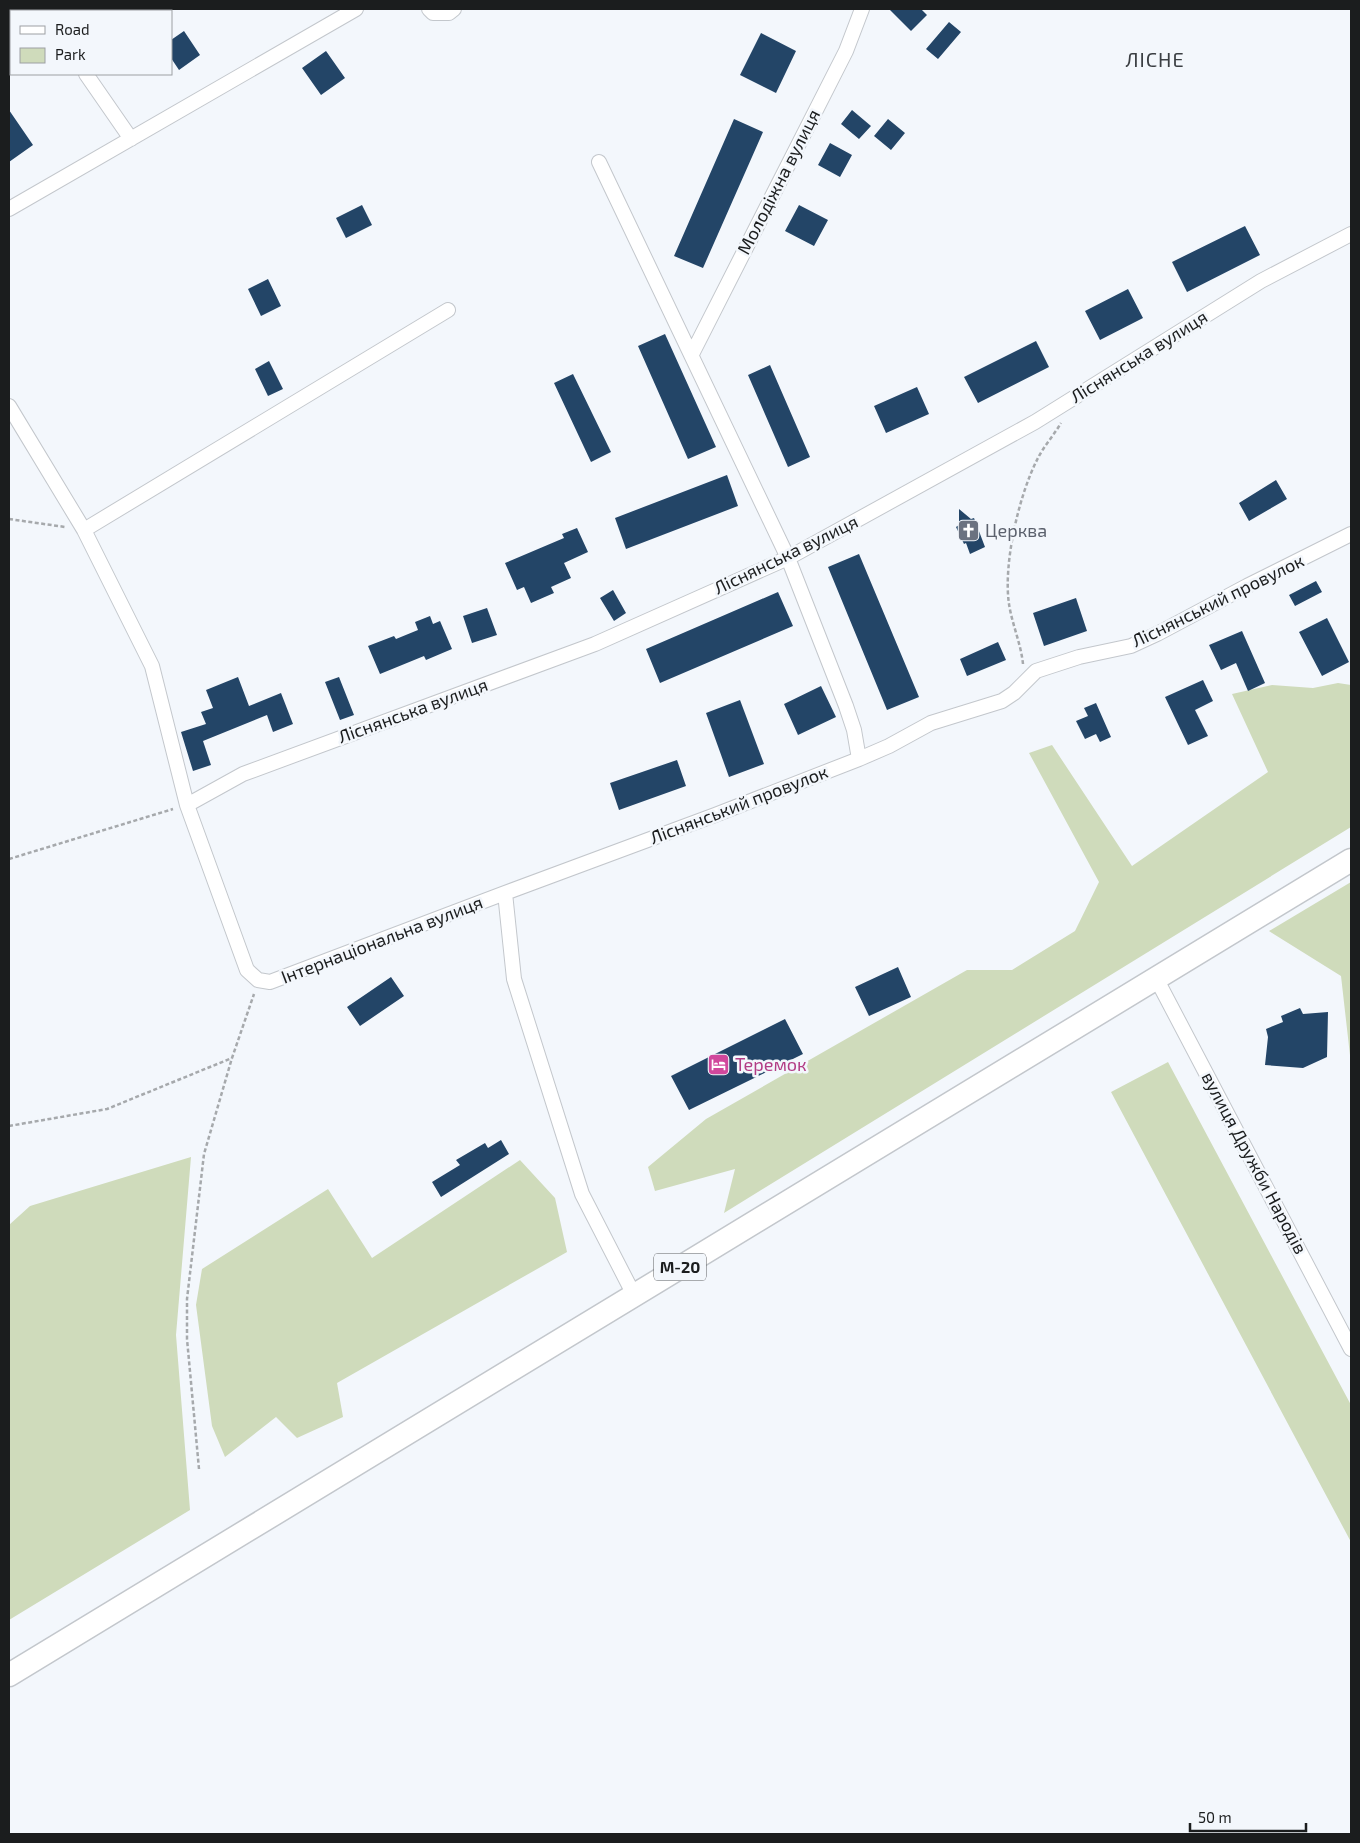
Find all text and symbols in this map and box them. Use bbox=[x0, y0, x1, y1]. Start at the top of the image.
legend bbox=[10, 10, 172, 75]
text: Road bbox=[55, 20, 90, 38]
text: Park bbox=[55, 45, 86, 63]
district label: ЛІСНЕ bbox=[1125, 47, 1185, 71]
street label: Молодіжна вулиця bbox=[732, 105, 824, 258]
street label: Ліснянська вулиця bbox=[1066, 305, 1211, 407]
street label: Ліснянська вулиця bbox=[710, 510, 861, 599]
church icon: Церква bbox=[957, 519, 981, 543]
place label: Церква bbox=[985, 519, 1047, 541]
street label: Ліснянський провулок bbox=[1128, 549, 1308, 651]
street label: Ліснянська вулиця bbox=[335, 673, 490, 747]
street label: Ліснянський провулок bbox=[647, 760, 831, 848]
street label: Інтернаціональна вулиця bbox=[278, 890, 486, 988]
hotel icon: Теремок bbox=[707, 1053, 731, 1077]
place label: Теремок bbox=[735, 1053, 807, 1075]
street label: вулиця Дружби Народів bbox=[1197, 1068, 1312, 1257]
road number: М-20 bbox=[654, 1254, 706, 1280]
scale bar bbox=[1190, 1800, 1306, 1832]
text: 50 m bbox=[1198, 1808, 1232, 1826]

